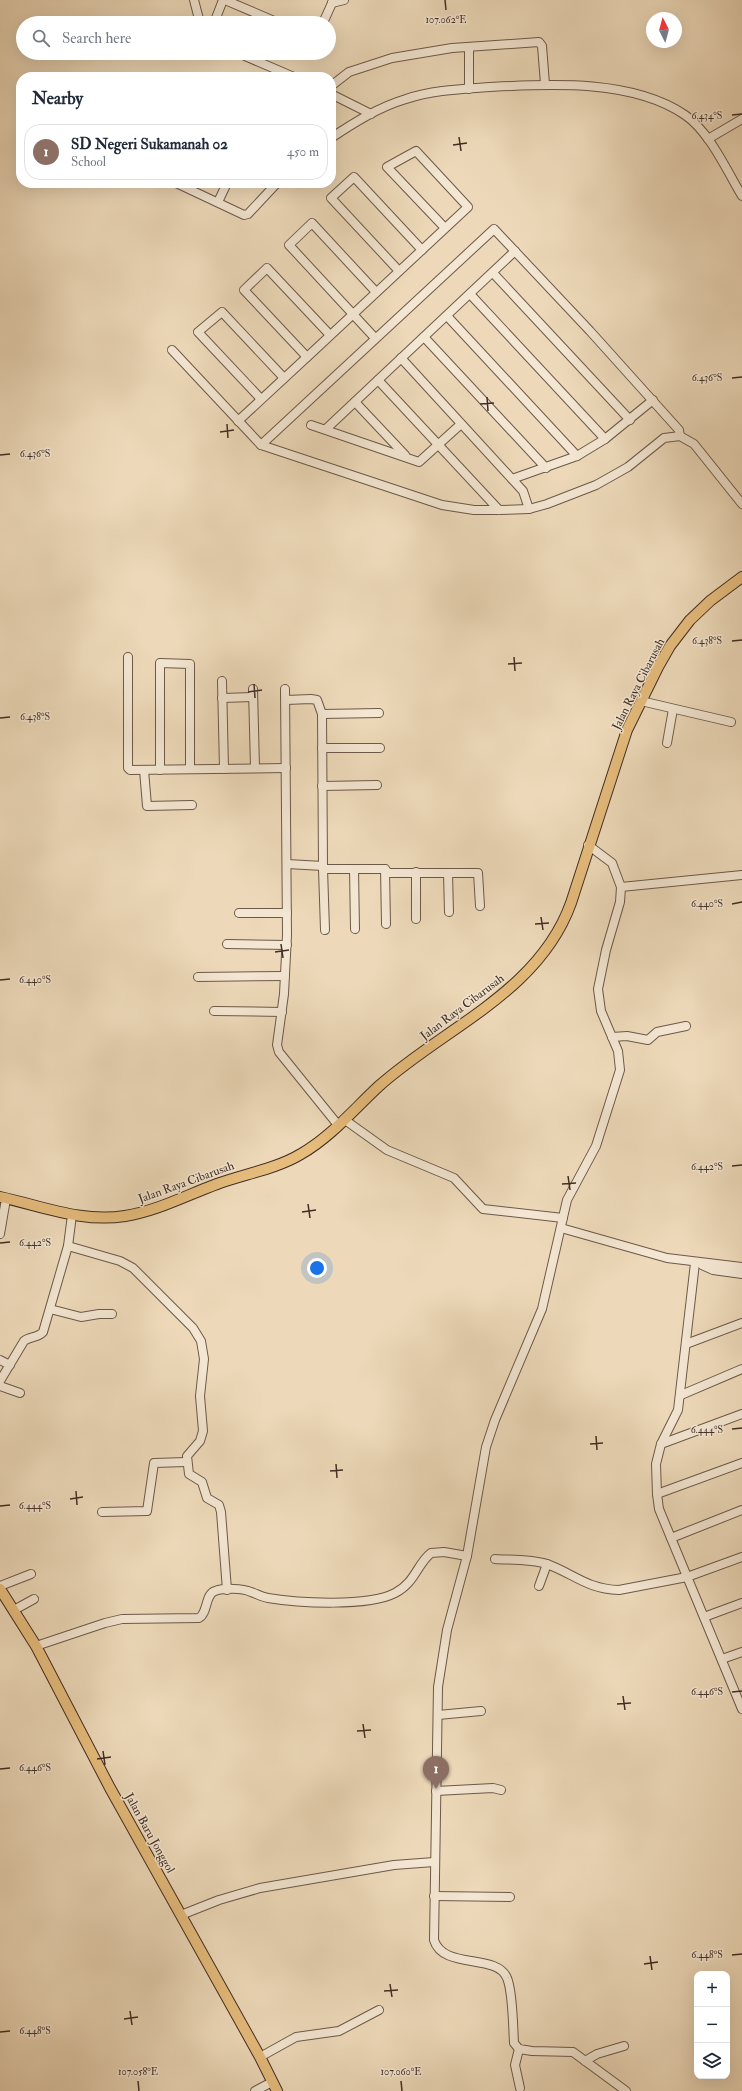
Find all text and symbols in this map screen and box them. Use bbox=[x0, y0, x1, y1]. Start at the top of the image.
north arrow bbox=[646, 12, 682, 48]
text: 107.062°E bbox=[426, 14, 466, 26]
search box bbox=[16, 16, 336, 60]
icon: search bbox=[30, 27, 52, 49]
text: Search here bbox=[62, 29, 131, 48]
text: Nearby bbox=[32, 88, 83, 109]
text: 6.434°S bbox=[692, 110, 722, 122]
text: SD Negeri Sukamanah 02 bbox=[71, 135, 228, 154]
text: 1 bbox=[44, 144, 48, 160]
text: 450 m bbox=[287, 144, 319, 160]
text: School bbox=[71, 154, 106, 170]
text: 6.436°S bbox=[692, 372, 722, 384]
text: 6.436°S bbox=[20, 448, 50, 460]
street label: Jalan Raya Cibarusah bbox=[608, 635, 668, 734]
text: 6.438°S bbox=[692, 635, 722, 647]
text: 6.438°S bbox=[20, 711, 50, 723]
text: 6.440°S bbox=[691, 898, 723, 910]
street label: Jalan Raya Cibarusah bbox=[417, 971, 508, 1044]
text: 6.440°S bbox=[19, 974, 51, 986]
street label: Jalan Raya Cibarusah bbox=[135, 1158, 237, 1207]
text: 6.442°S bbox=[691, 1161, 723, 1173]
text: 6.442°S bbox=[19, 1237, 51, 1249]
your location bbox=[307, 1258, 327, 1278]
text: 6.444°S bbox=[691, 1424, 723, 1436]
text: 6.444°S bbox=[19, 1500, 51, 1512]
text: 6.446°S bbox=[691, 1686, 723, 1698]
pin: 1 bbox=[423, 1756, 449, 1789]
text: 6.446°S bbox=[19, 1762, 51, 1774]
street label: Jalan Baru Jonggol bbox=[121, 1790, 178, 1876]
text: 6.448°S bbox=[691, 1949, 723, 1961]
map controls bbox=[694, 1971, 730, 2079]
button: + bbox=[694, 1971, 730, 2007]
button: − bbox=[694, 2007, 730, 2043]
text: 6.448°S bbox=[19, 2025, 51, 2037]
button: layers bbox=[694, 2043, 730, 2079]
text: 107.058°E bbox=[118, 2066, 158, 2078]
text: 107.060°E bbox=[381, 2066, 421, 2078]

